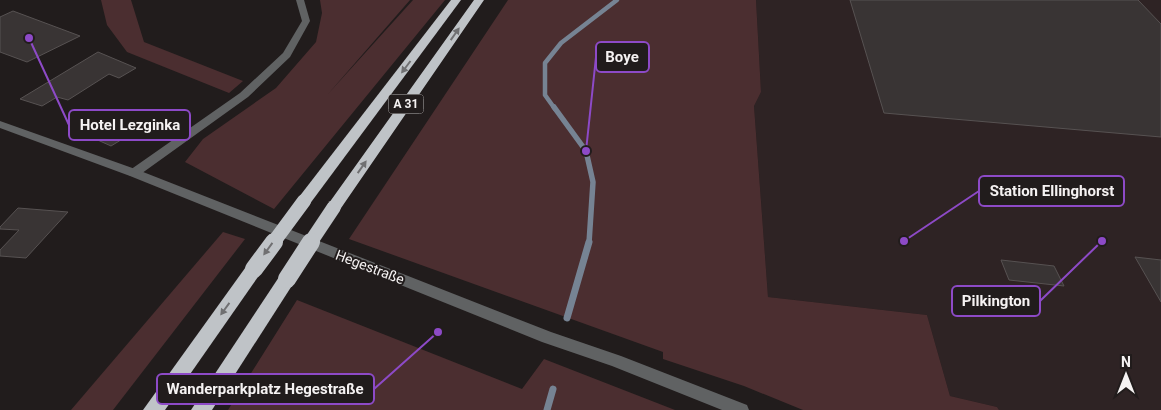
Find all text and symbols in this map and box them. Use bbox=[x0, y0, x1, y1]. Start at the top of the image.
one-way arrow bbox=[450, 27, 460, 41]
callout: Boye bbox=[596, 42, 649, 72]
text: Boye bbox=[605, 48, 639, 66]
one-way arrow bbox=[400, 60, 411, 73]
road number: A 31 bbox=[388, 95, 424, 114]
callout: Hotel Lezginka bbox=[69, 110, 190, 140]
text: Hotel Lezginka bbox=[80, 116, 180, 134]
one-way arrow bbox=[357, 160, 367, 174]
callout: Station Ellinghorst bbox=[979, 176, 1124, 206]
text: Station Ellinghorst bbox=[990, 182, 1114, 200]
one-way arrow bbox=[263, 242, 274, 255]
street label: Hegestraße bbox=[333, 247, 407, 287]
callout: Pilkington bbox=[952, 286, 1040, 316]
text: Pilkington bbox=[962, 292, 1030, 310]
one-way arrow bbox=[220, 302, 230, 316]
north arrow bbox=[1101, 350, 1151, 400]
text: N bbox=[1121, 354, 1131, 370]
callout: Wanderparkplatz Hegestraße bbox=[157, 374, 374, 404]
text: Wanderparkplatz Hegestraße bbox=[166, 380, 364, 398]

